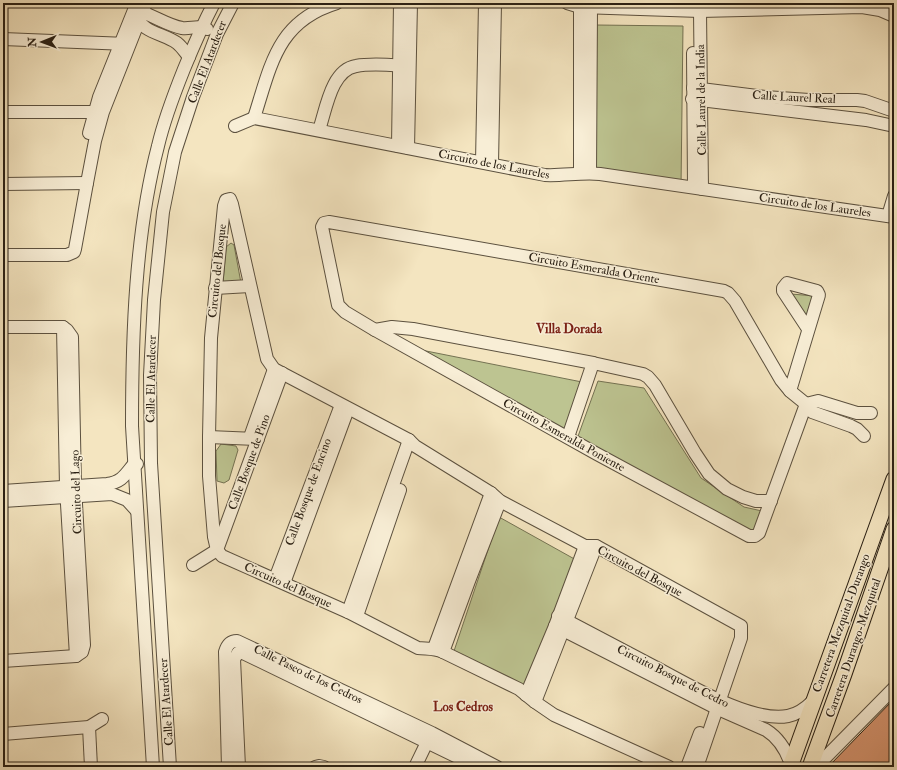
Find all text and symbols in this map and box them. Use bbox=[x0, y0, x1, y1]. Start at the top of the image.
street label: Calle El Atardecer bbox=[185, 18, 230, 106]
north arrow bbox=[22, 22, 62, 62]
text: N bbox=[26, 36, 39, 48]
street label: Calle Laurel de la India bbox=[693, 43, 710, 156]
street label: Calle Laurel Real bbox=[752, 88, 836, 107]
street label: Circuito de los Laureles bbox=[437, 146, 551, 183]
street label: Circuito de los Laureles bbox=[758, 190, 872, 221]
street label: Circuito del Bosque bbox=[205, 223, 230, 319]
street label: Circuito Esmeralda Oriente bbox=[527, 250, 661, 287]
district label: Villa Dorada bbox=[535, 321, 603, 337]
street label: Calle El Atardecer bbox=[143, 335, 160, 423]
street label: Circuito Esmeralda Poniente bbox=[500, 396, 627, 475]
street label: Calle Bosque de Pino bbox=[225, 412, 274, 512]
street label: Calle Bosque de Encino bbox=[282, 436, 335, 548]
street label: Circuito del Lago bbox=[68, 449, 85, 534]
street label: Circuito del Bosque bbox=[595, 543, 685, 600]
street label: Carretera Mezquital-Durango bbox=[809, 552, 874, 695]
street label: Circuito del Bosque bbox=[242, 559, 334, 612]
street label: Carretera Durango-Mezquital bbox=[823, 576, 884, 720]
street label: Calle Paseo de los Cedros bbox=[251, 642, 365, 707]
street label: Circuito Bosque de Cedro bbox=[614, 642, 732, 711]
street label: Calle El Atardecer bbox=[156, 657, 177, 746]
district label: Los Cedros bbox=[433, 699, 493, 715]

